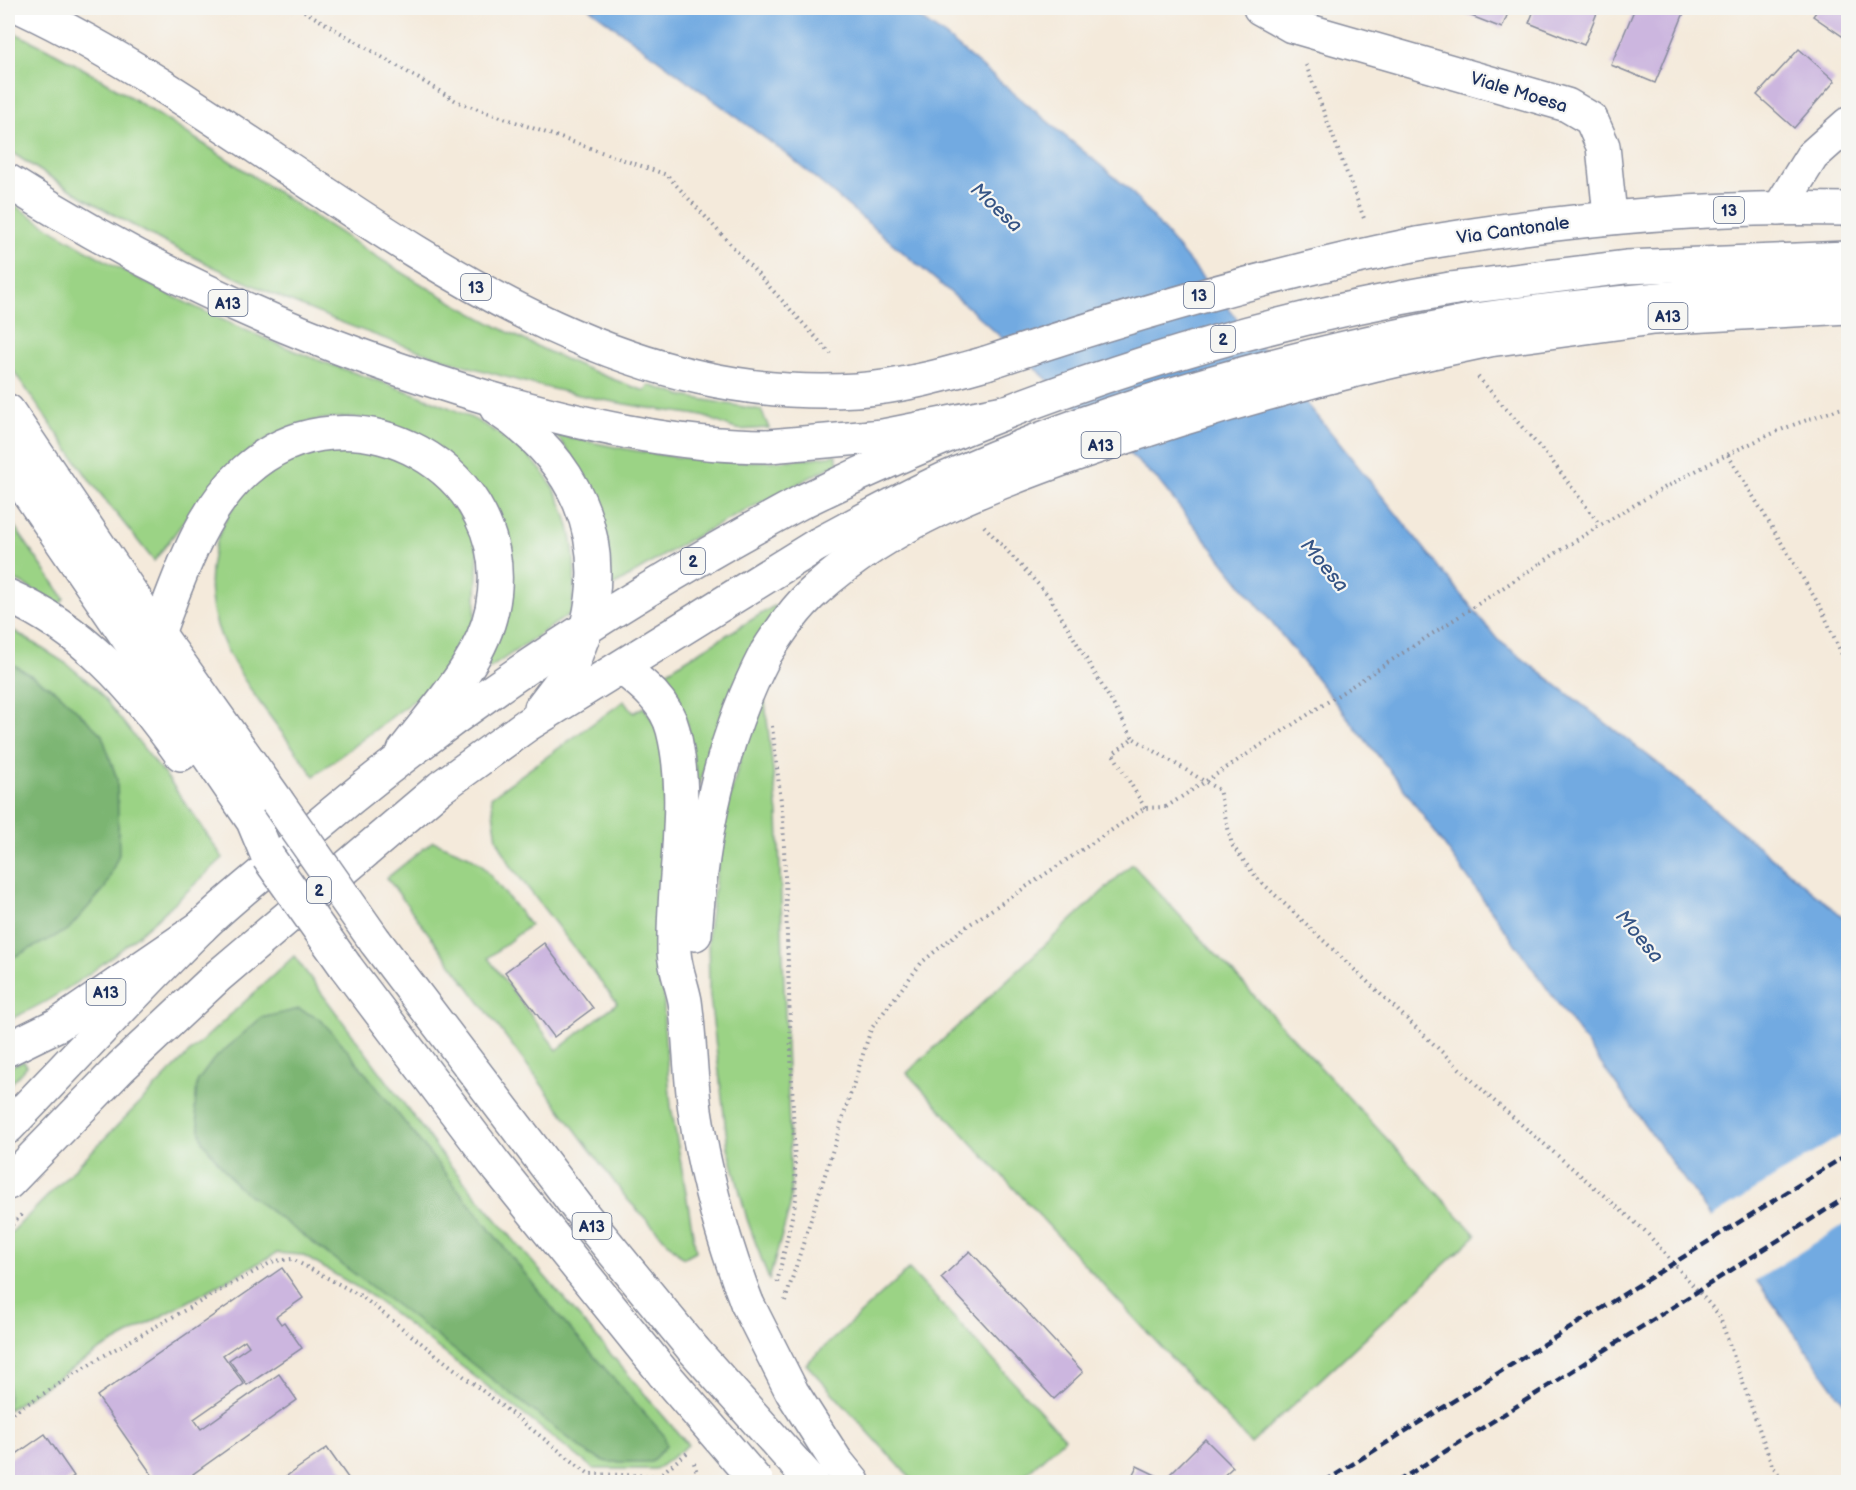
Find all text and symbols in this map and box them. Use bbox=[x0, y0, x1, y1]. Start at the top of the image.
street label: Viale Moesa bbox=[1468, 68, 1570, 117]
water label: Moesa bbox=[965, 178, 1027, 238]
road number: 13 bbox=[1714, 197, 1744, 223]
street label: Via Cantonale bbox=[1455, 212, 1571, 249]
road number: 13 bbox=[461, 274, 491, 300]
road number: 13 bbox=[1184, 282, 1214, 308]
road number: A13 bbox=[208, 290, 248, 316]
road number: A13 bbox=[1648, 303, 1688, 329]
road number: 2 bbox=[1211, 326, 1235, 352]
road number: A13 bbox=[1082, 432, 1120, 458]
water label: Moesa bbox=[1295, 534, 1353, 597]
road number: 2 bbox=[681, 548, 705, 574]
road number: 2 bbox=[307, 877, 331, 903]
water label: Moesa bbox=[1610, 905, 1668, 968]
road number: A13 bbox=[86, 979, 126, 1005]
road number: A13 bbox=[572, 1213, 612, 1239]

